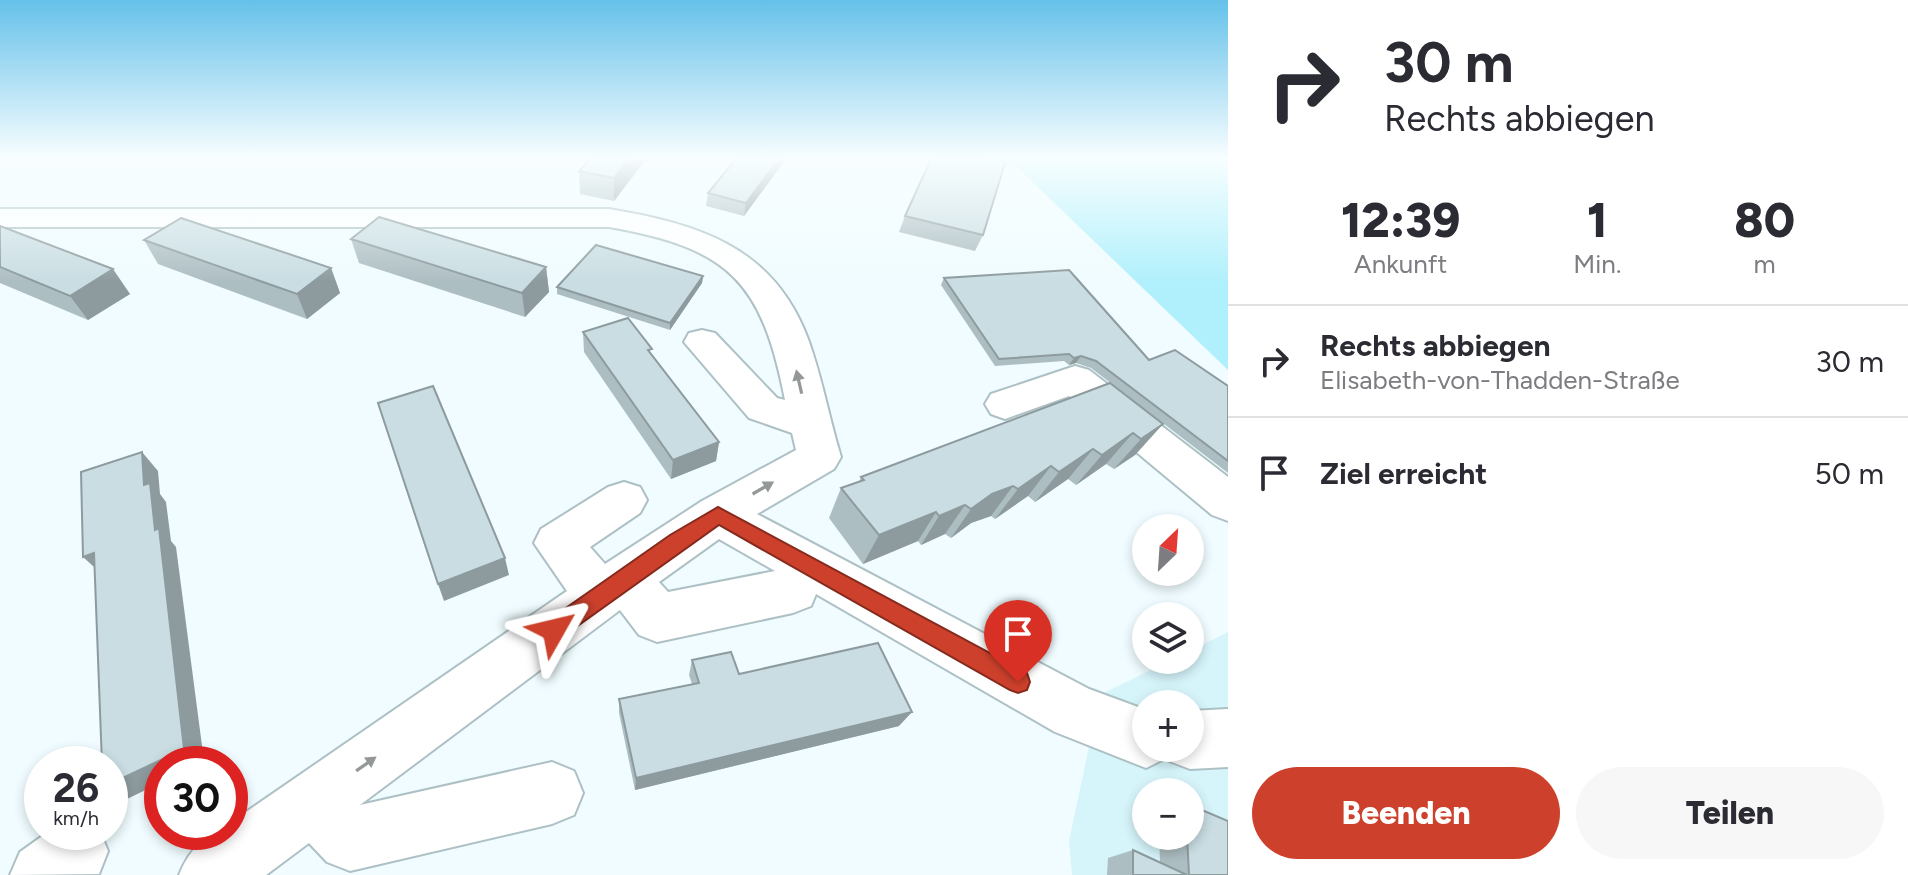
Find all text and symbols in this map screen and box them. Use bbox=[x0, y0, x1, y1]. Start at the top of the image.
text: 30 m bbox=[1384, 29, 1514, 96]
icon: right bbox=[1252, 32, 1356, 136]
text: Rechts abbiegen bbox=[1384, 97, 1654, 140]
text: 12:39 bbox=[1341, 191, 1460, 249]
text: 1 bbox=[1587, 191, 1608, 249]
text: 80 bbox=[1734, 191, 1795, 249]
text: Ankunft bbox=[1354, 248, 1447, 280]
text: Min. bbox=[1573, 248, 1621, 280]
text: m bbox=[1754, 248, 1776, 280]
text: Rechts abbiegen bbox=[1320, 327, 1551, 364]
icon: right bbox=[1252, 339, 1296, 383]
text: 30 m bbox=[1816, 343, 1884, 380]
text: Elisabeth-von-Thadden-Straße bbox=[1320, 364, 1680, 396]
one-way arrow bbox=[793, 369, 805, 394]
icon: arrive bbox=[1252, 451, 1296, 495]
text: Ziel erreicht bbox=[1320, 455, 1487, 492]
text: 50 m bbox=[1815, 455, 1884, 492]
one-way arrow bbox=[752, 481, 774, 495]
north arrow bbox=[1132, 514, 1204, 586]
map controls bbox=[1132, 514, 1204, 850]
position arrow bbox=[512, 588, 596, 672]
pin bbox=[984, 600, 1052, 682]
button: layers bbox=[1132, 602, 1204, 674]
icon: arrive bbox=[996, 612, 1040, 656]
button: + bbox=[1132, 690, 1204, 762]
speed limit sign: 30 bbox=[144, 746, 248, 850]
one-way arrow bbox=[355, 757, 376, 772]
text: 26 bbox=[53, 764, 99, 812]
button: Beenden bbox=[1252, 767, 1560, 859]
button: Teilen bbox=[1576, 767, 1884, 859]
button: − bbox=[1132, 778, 1204, 850]
text: km/h bbox=[53, 806, 99, 830]

